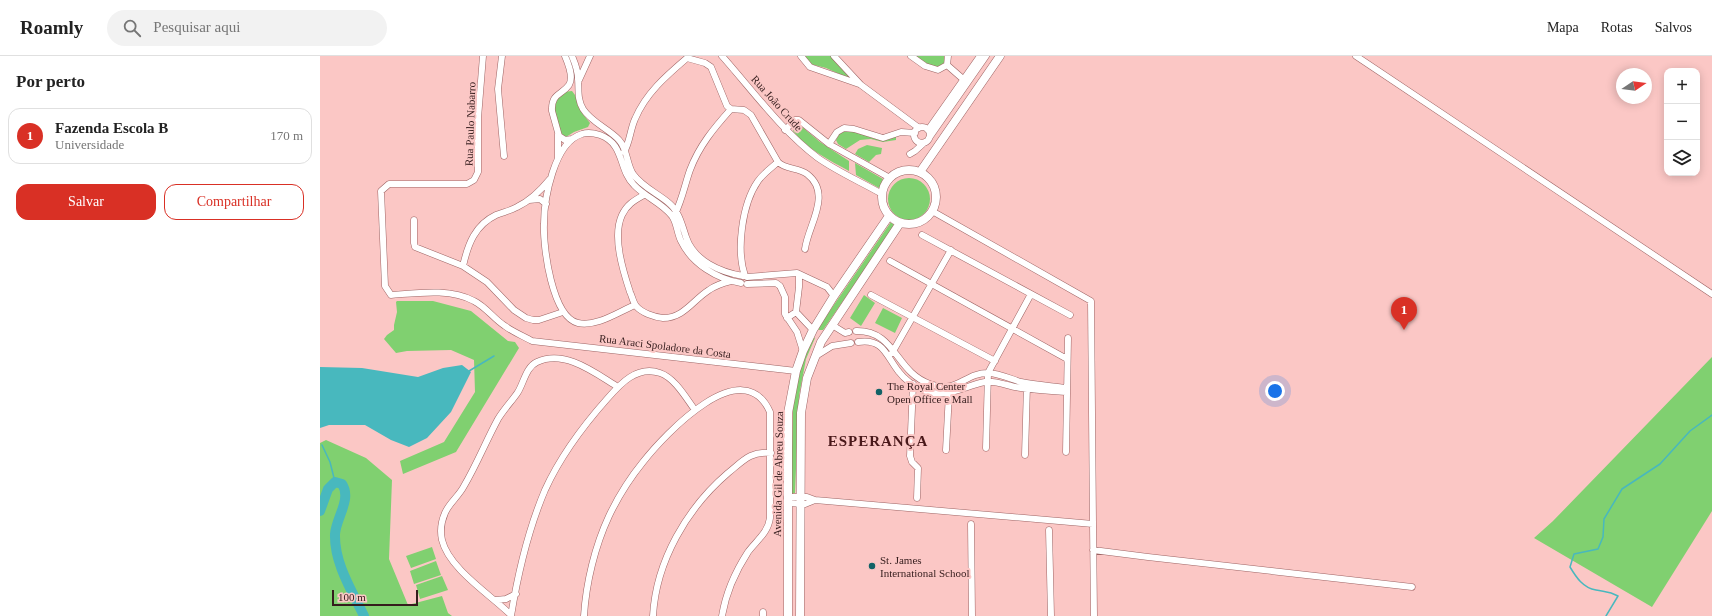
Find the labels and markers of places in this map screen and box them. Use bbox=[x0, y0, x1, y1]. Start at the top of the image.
pin: 1 bbox=[1391, 297, 1417, 330]
place label: The Royal Center Open Office e Mall bbox=[887, 380, 973, 405]
marker: The Royal Center Open Office e Mall bbox=[874, 387, 884, 397]
place label: St. James International School bbox=[880, 554, 970, 579]
marker: St. James International School bbox=[867, 561, 877, 571]

